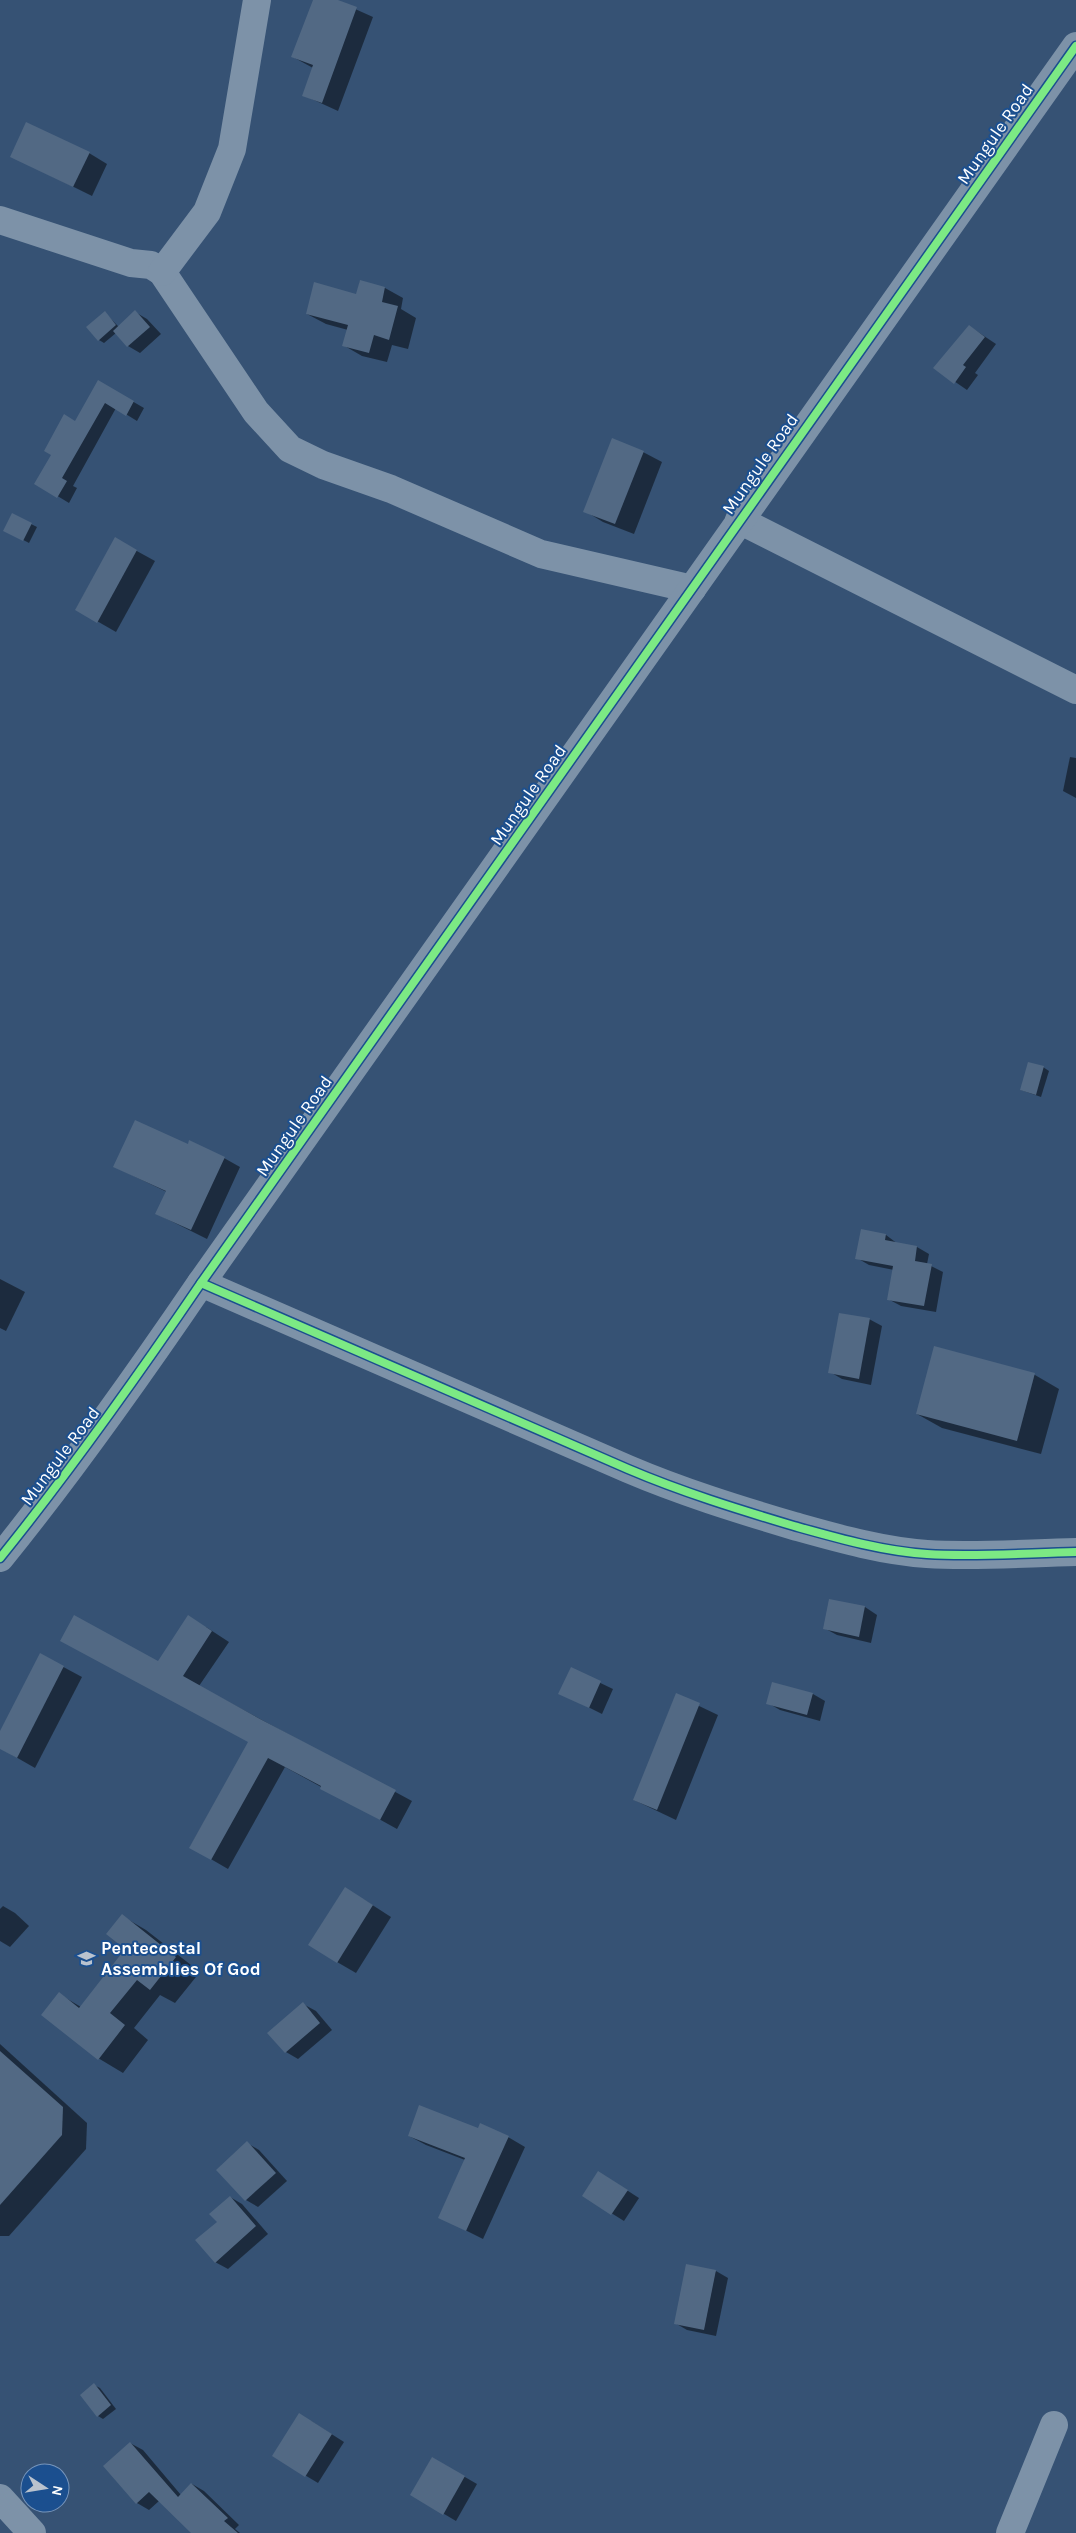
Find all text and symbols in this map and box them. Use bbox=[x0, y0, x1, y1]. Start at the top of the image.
street label: Mungule Road bbox=[952, 79, 1038, 189]
street label: Mungule Road bbox=[717, 409, 803, 519]
street label: Mungule Road bbox=[485, 740, 571, 850]
street label: Mungule Road bbox=[251, 1071, 337, 1181]
street label: Mungule Road bbox=[16, 1402, 104, 1510]
place label: Pentecostal Assemblies Of God bbox=[101, 1937, 261, 1980]
school or university icon: Pentecostal Assemblies Of God bbox=[77, 1948, 97, 1968]
north arrow bbox=[20, 2463, 70, 2513]
text: N bbox=[48, 2484, 67, 2497]

